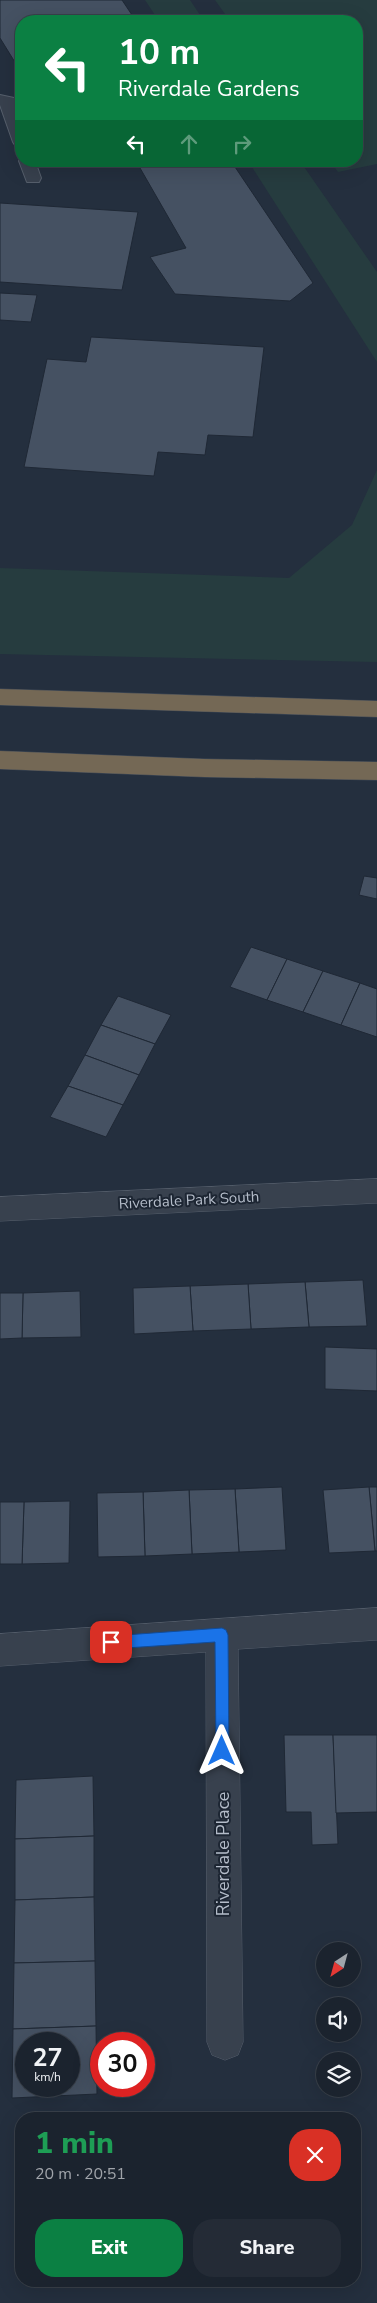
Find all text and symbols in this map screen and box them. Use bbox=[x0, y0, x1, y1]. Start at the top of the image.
text: 10 m bbox=[118, 29, 200, 76]
icon: left bbox=[35, 35, 100, 100]
text: Riverdale Gardens bbox=[118, 74, 300, 104]
icon: left bbox=[122, 130, 150, 158]
icon: ahead bbox=[175, 130, 203, 158]
icon: right bbox=[228, 130, 256, 158]
street label: Riverdale Park South bbox=[118, 1186, 260, 1214]
pin bbox=[90, 1621, 132, 1663]
icon: arrive bbox=[97, 1628, 125, 1656]
position arrow bbox=[195, 1724, 247, 1776]
street label: Riverdale Place bbox=[211, 1792, 235, 1916]
north arrow bbox=[316, 1942, 361, 1988]
map controls bbox=[316, 1942, 361, 2097]
button: sound bbox=[316, 1997, 361, 2042]
speed limit sign: 30 bbox=[90, 2032, 155, 2097]
text: 27 bbox=[32, 2041, 63, 2075]
button: layers bbox=[316, 2052, 361, 2097]
text: km/h bbox=[34, 2069, 61, 2085]
text: 1 min bbox=[35, 2123, 114, 2164]
button: close bbox=[289, 2129, 341, 2181]
text: 20 m · 20:51 bbox=[35, 2163, 126, 2185]
button: Exit bbox=[35, 2219, 183, 2277]
button: Share bbox=[193, 2219, 341, 2277]

